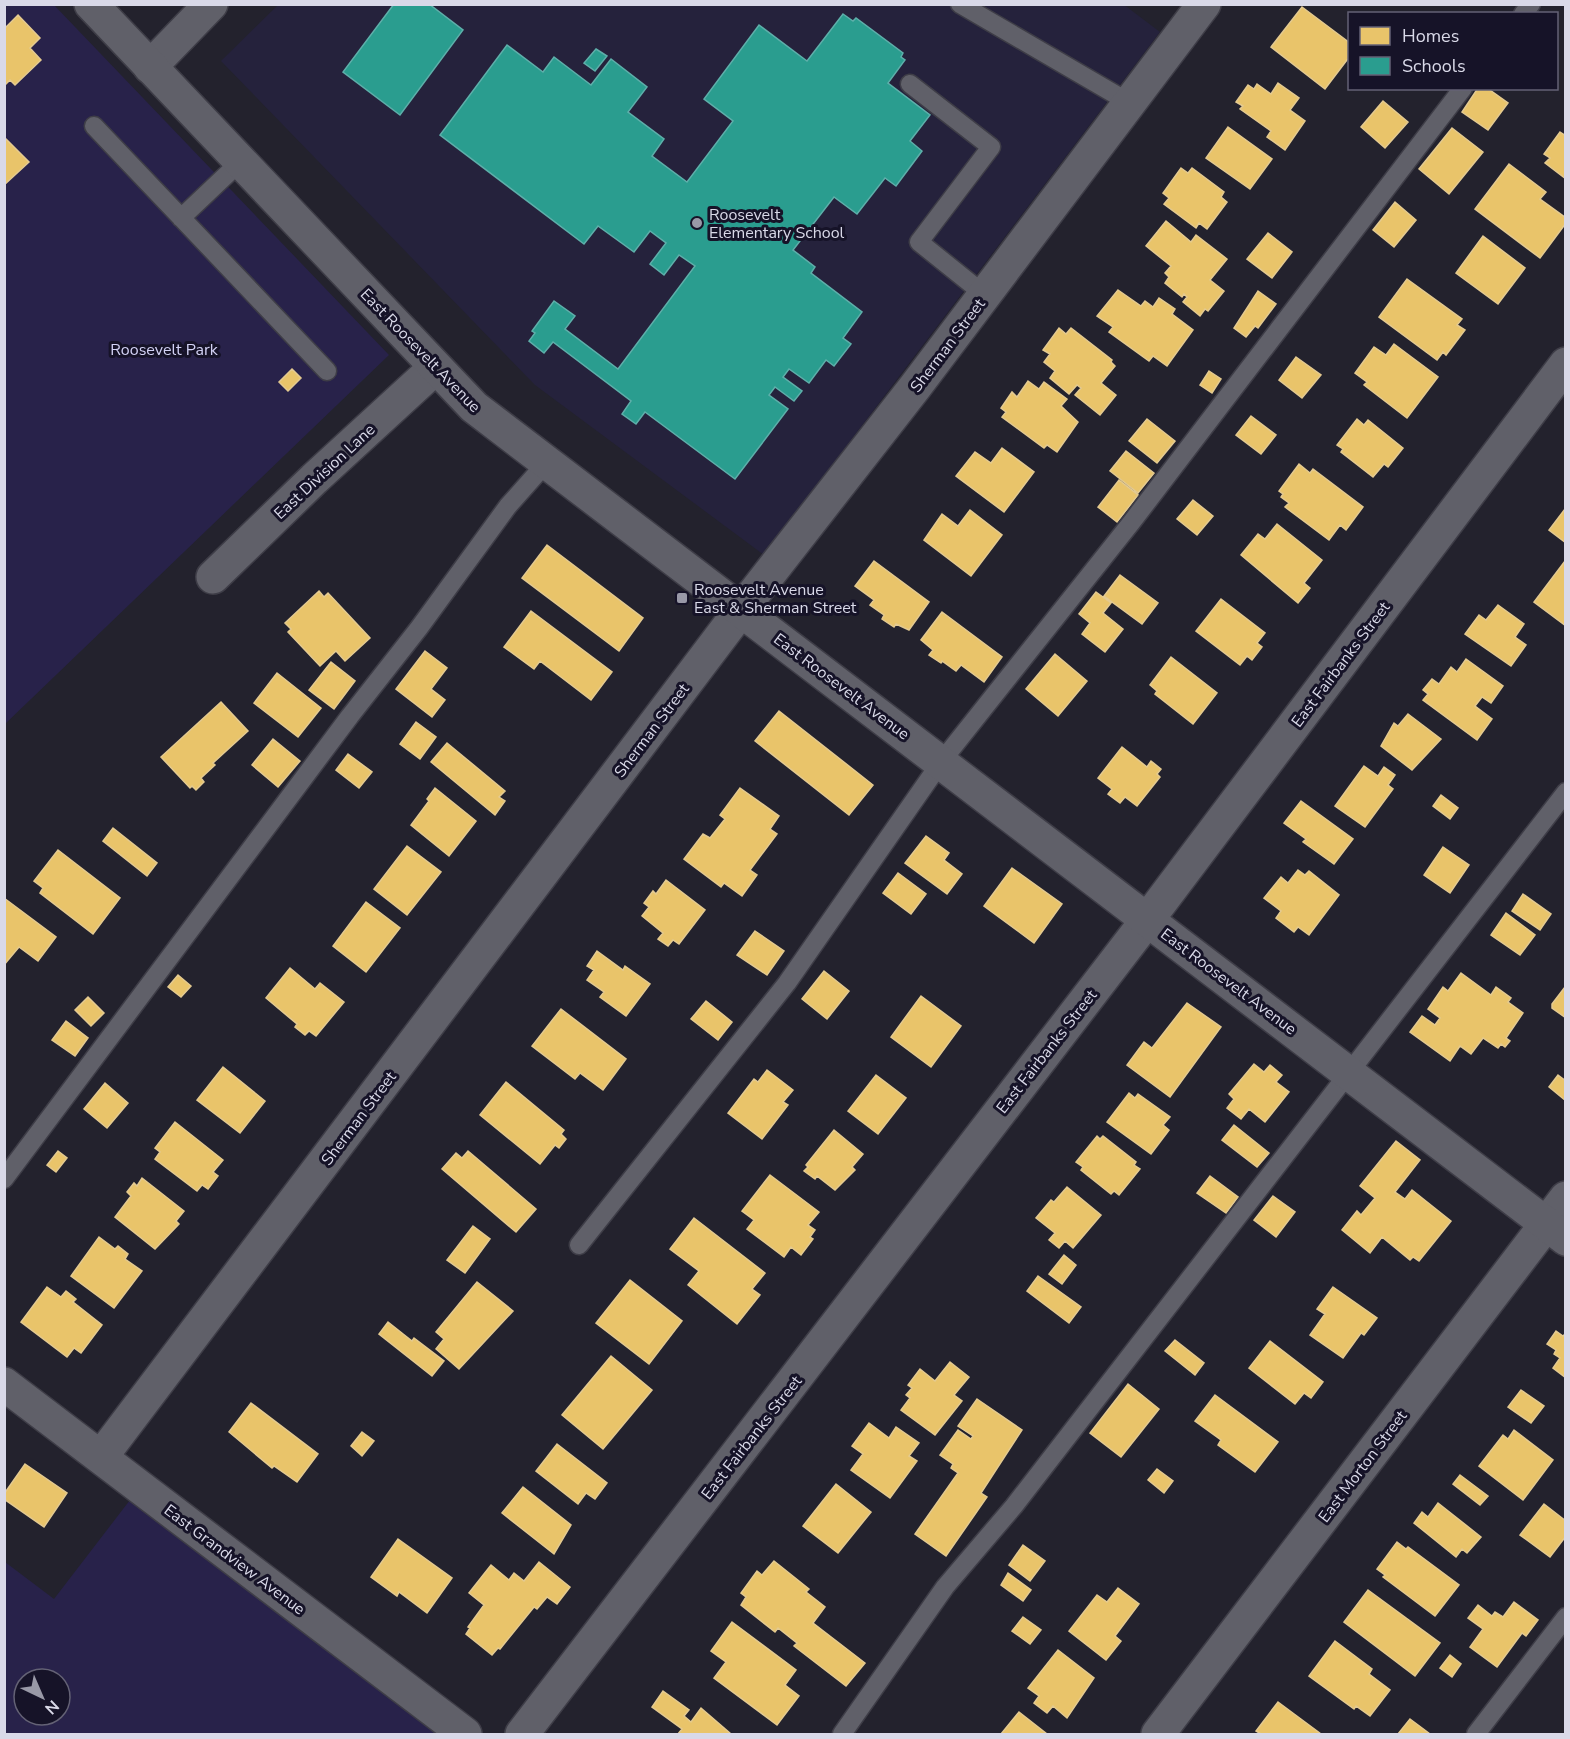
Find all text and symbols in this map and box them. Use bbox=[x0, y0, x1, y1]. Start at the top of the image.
legend bbox=[1348, 12, 1558, 90]
text: Homes bbox=[1402, 24, 1459, 48]
text: Schools bbox=[1402, 54, 1466, 78]
place label: Roosevelt Elementary School bbox=[709, 204, 845, 244]
marker: Roosevelt Elementary School bbox=[690, 216, 704, 230]
street label: East Roosevelt Avenue bbox=[355, 284, 485, 418]
street label: Sherman Street bbox=[905, 294, 991, 397]
park label: Roosevelt Park bbox=[110, 339, 219, 361]
street label: East Division Lane bbox=[269, 419, 380, 524]
place label: Roosevelt Avenue East & Sherman Street bbox=[694, 579, 857, 619]
marker: Roosevelt Avenue East & Sherman Street bbox=[675, 591, 689, 605]
street label: East Fairbanks Street bbox=[1286, 597, 1395, 732]
street label: East Roosevelt Avenue bbox=[769, 628, 914, 745]
street label: Sherman Street bbox=[609, 679, 695, 782]
street label: East Roosevelt Avenue bbox=[1156, 923, 1301, 1040]
street label: East Fairbanks Street bbox=[991, 985, 1102, 1118]
street label: Sherman Street bbox=[316, 1067, 402, 1170]
street label: East Fairbanks Street bbox=[696, 1371, 807, 1504]
street label: East Morton Street bbox=[1313, 1406, 1412, 1527]
street label: East Grandview Avenue bbox=[159, 1499, 310, 1620]
north arrow bbox=[12, 1667, 72, 1727]
text: N bbox=[40, 1695, 64, 1719]

